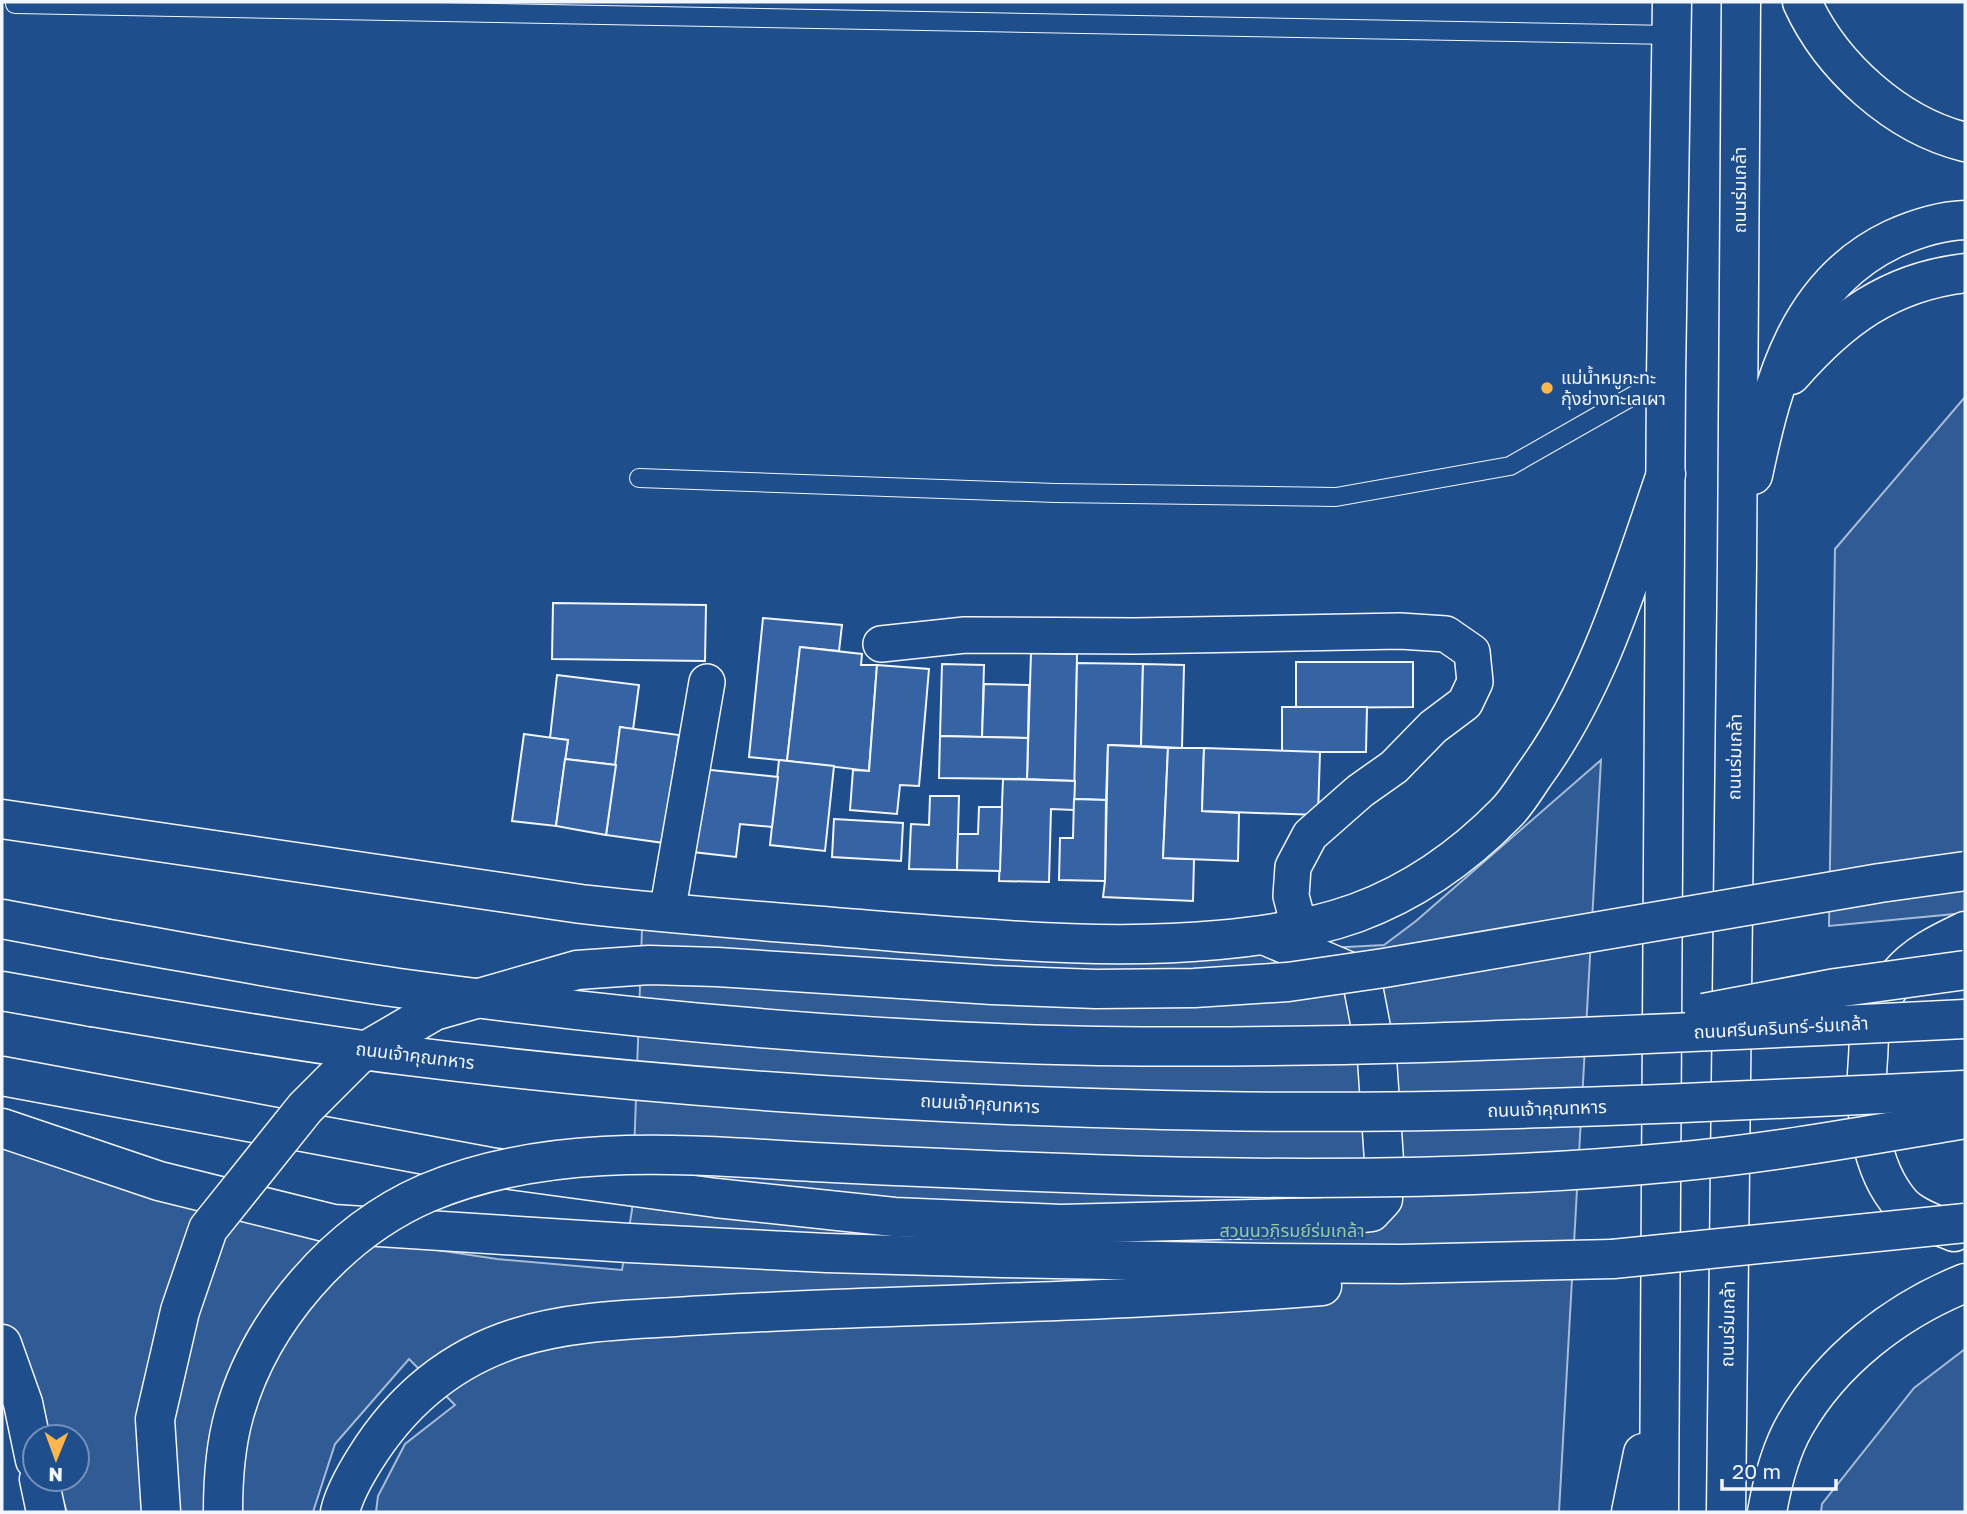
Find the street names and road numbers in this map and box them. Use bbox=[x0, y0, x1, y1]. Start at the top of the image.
street label: ถนนร่มเกล้า bbox=[1728, 147, 1750, 233]
street label: ถนนร่มเกล้า bbox=[1722, 714, 1746, 800]
street label: ถนนศรีนครินทร์-ร่มเกล้า bbox=[1693, 1011, 1869, 1043]
street label: ถนนเจ้าคุณทหาร bbox=[354, 1037, 476, 1074]
street label: ถนนเจ้าคุณทหาร bbox=[920, 1089, 1041, 1118]
street label: ถนนเจ้าคุณทหาร bbox=[1487, 1095, 1607, 1122]
street label: ถนนร่มเกล้า bbox=[1715, 1281, 1739, 1367]

